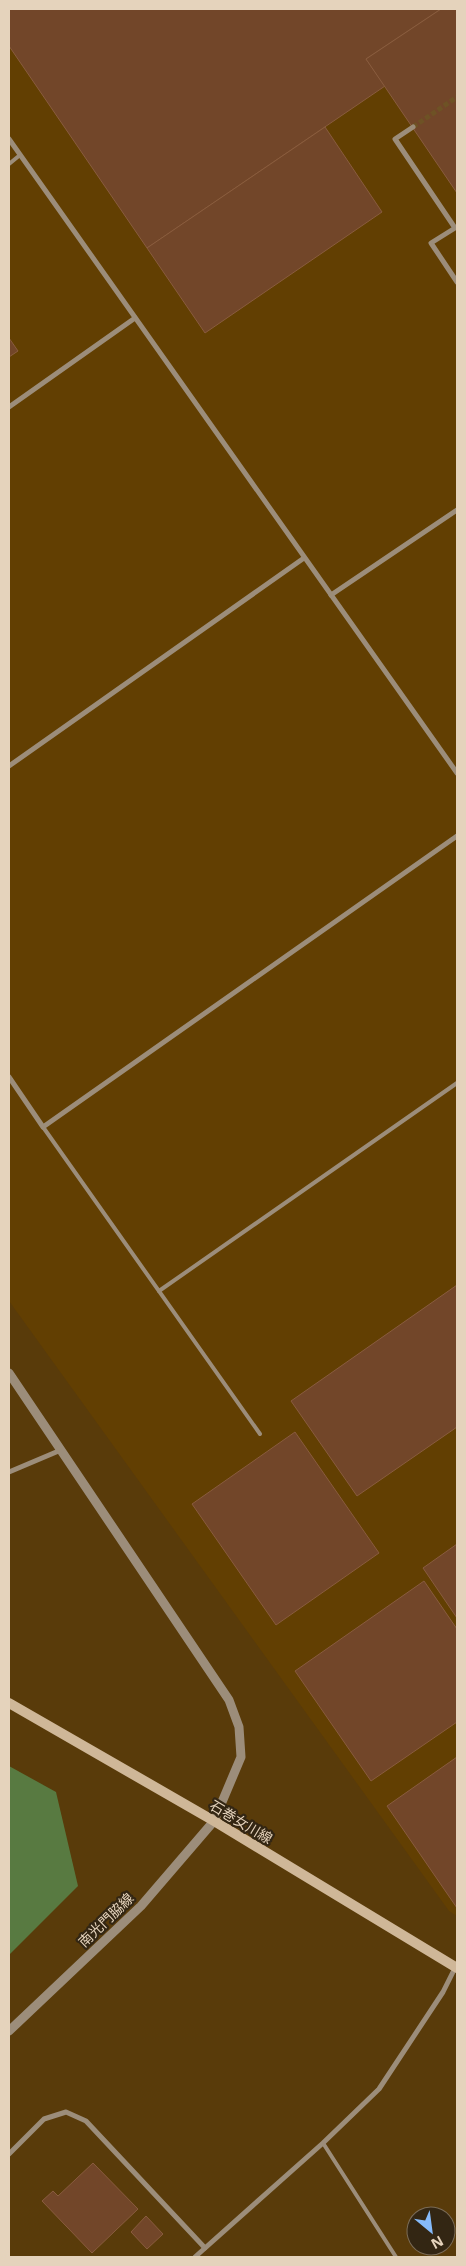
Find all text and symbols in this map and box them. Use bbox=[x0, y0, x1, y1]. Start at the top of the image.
street label: 石巻女川線 bbox=[206, 1795, 276, 1848]
street label: 南光門脇線 bbox=[74, 1888, 137, 1951]
north arrow bbox=[406, 2206, 456, 2256]
text: N bbox=[428, 2232, 447, 2254]

